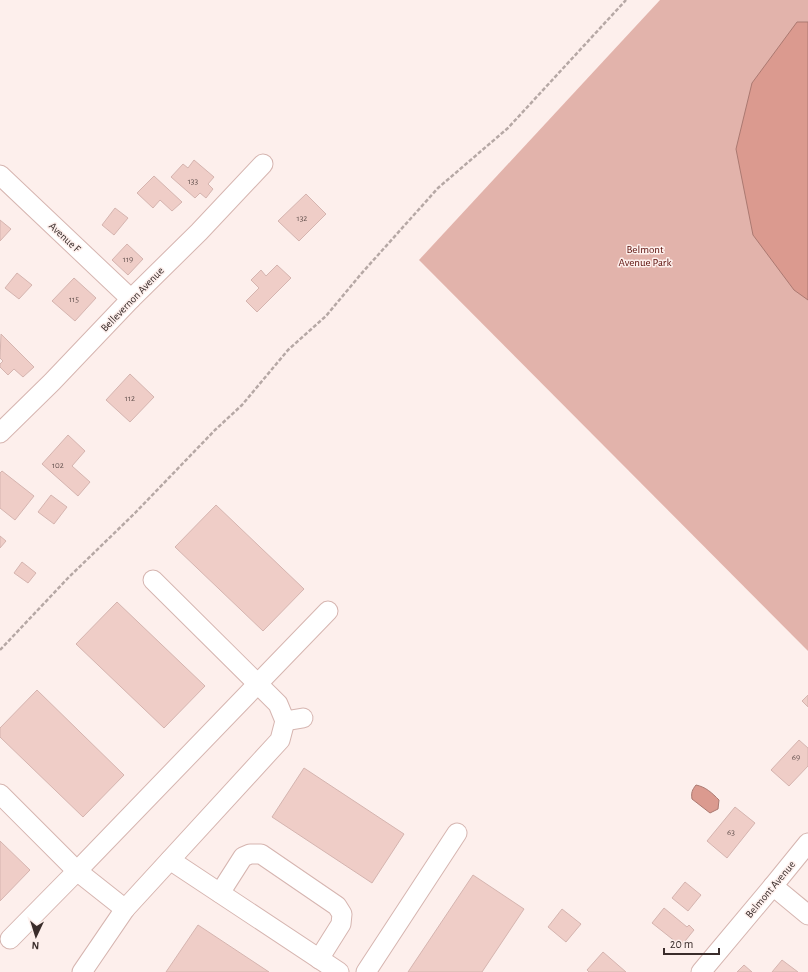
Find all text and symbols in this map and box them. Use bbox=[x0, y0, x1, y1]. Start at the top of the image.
house number: 133 bbox=[188, 177, 199, 186]
house number: 132 bbox=[297, 214, 307, 223]
street label: Avenue F bbox=[47, 220, 83, 255]
park label: Belmont Avenue Park bbox=[619, 244, 671, 268]
house number: 119 bbox=[123, 255, 133, 264]
street label: Bellevernon Avenue bbox=[99, 265, 166, 334]
house number: 115 bbox=[69, 295, 79, 304]
house number: 112 bbox=[125, 394, 135, 403]
house number: 102 bbox=[52, 461, 64, 470]
house number: 69 bbox=[792, 753, 800, 762]
house number: 63 bbox=[727, 828, 735, 837]
street label: Belmont Avenue bbox=[743, 859, 797, 920]
north arrow bbox=[16, 916, 56, 956]
scale bar bbox=[664, 930, 719, 956]
text: 20 m bbox=[670, 938, 693, 950]
text: N bbox=[31, 940, 40, 951]

